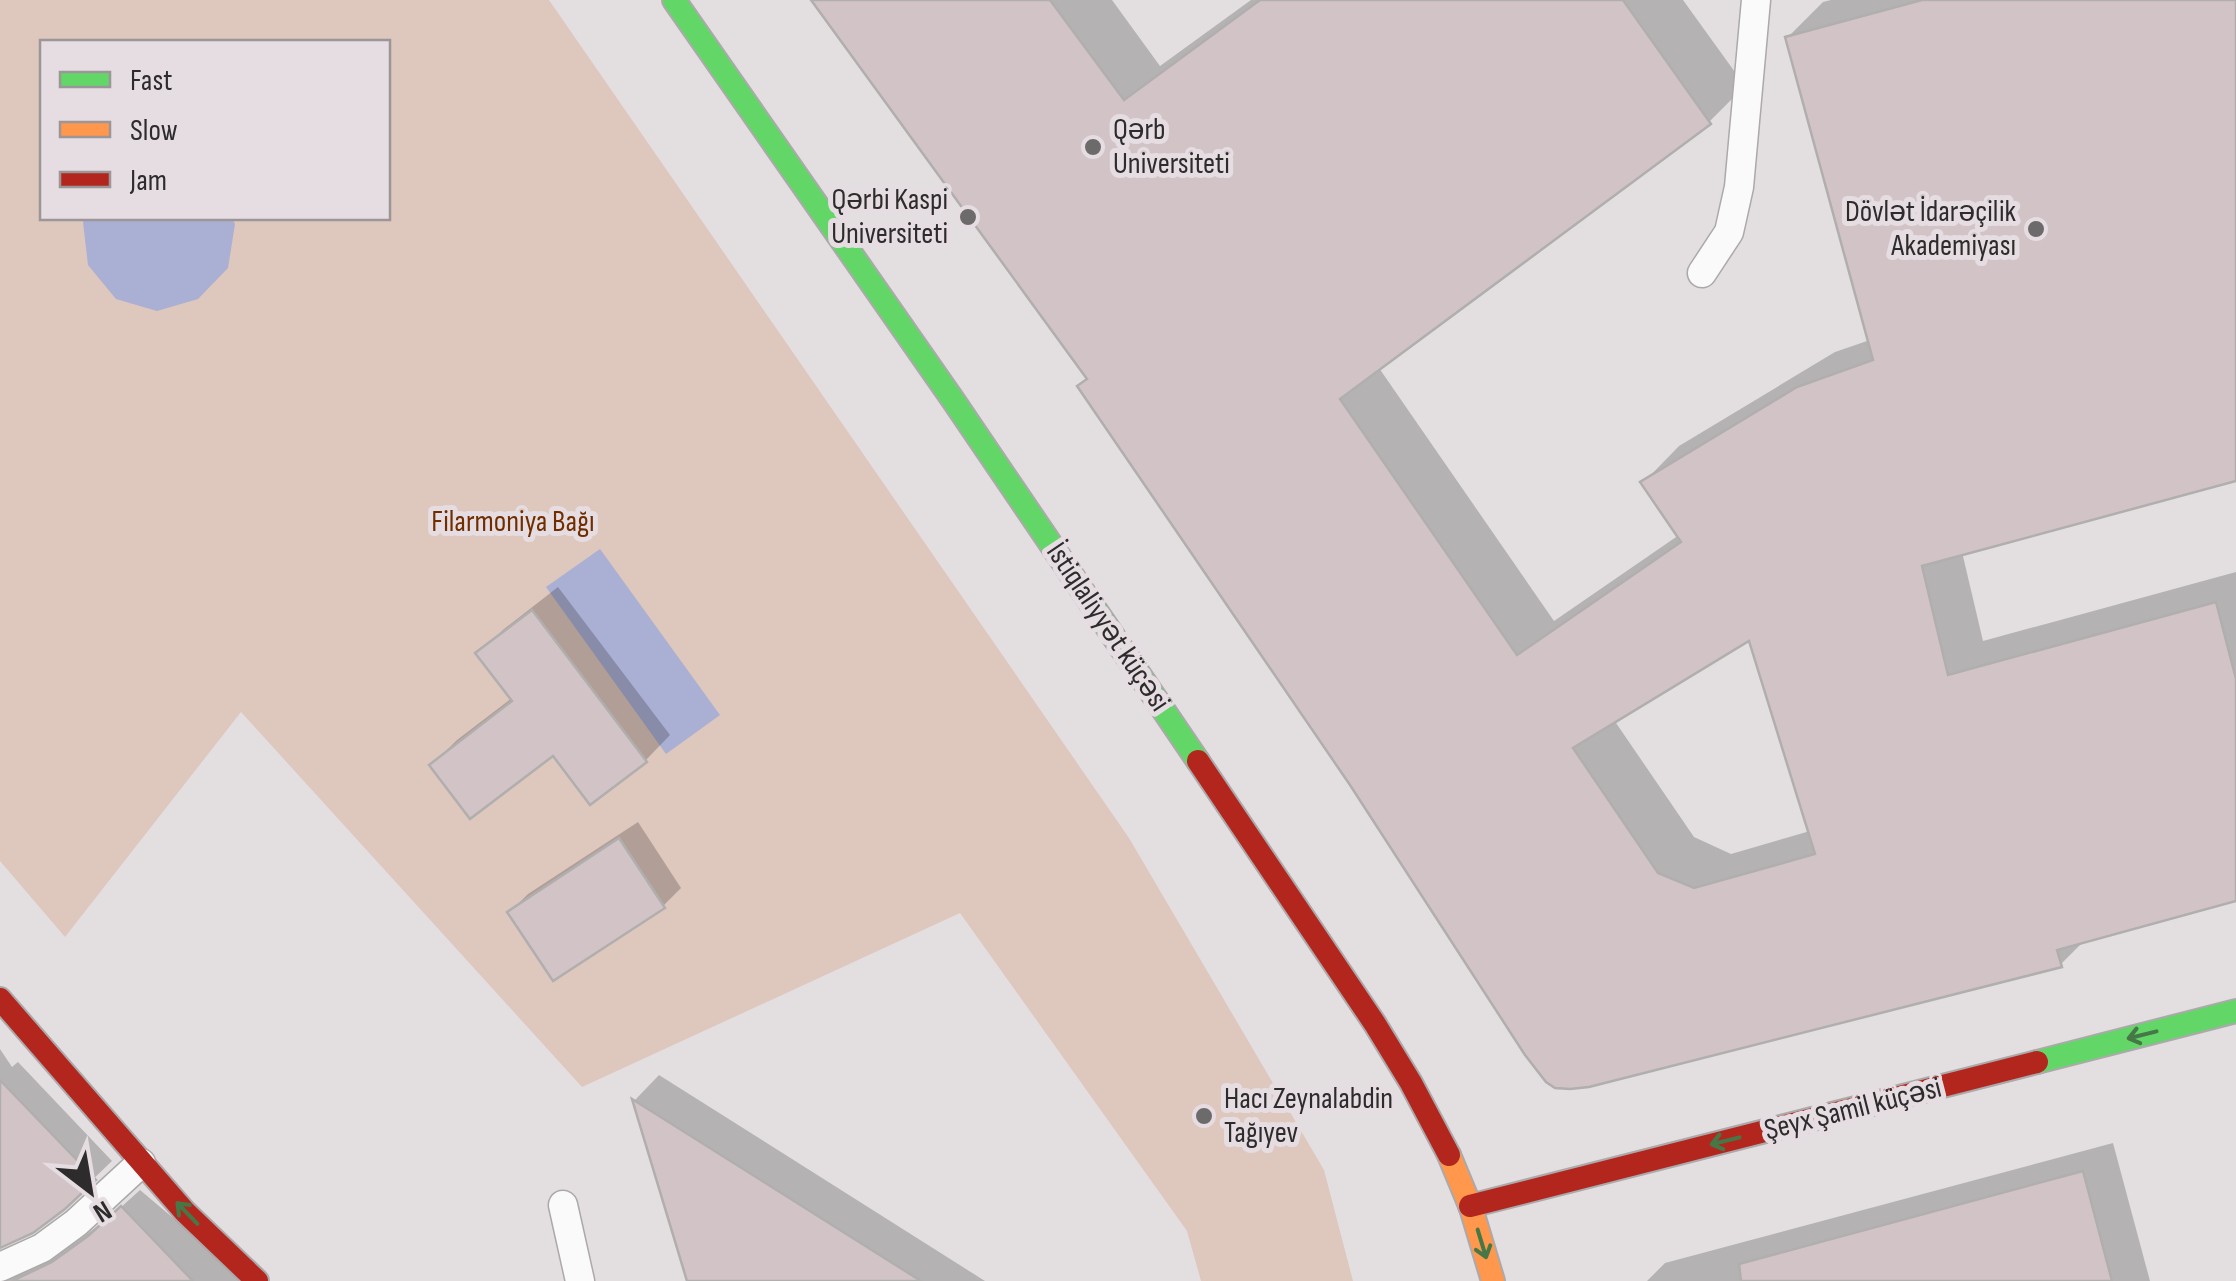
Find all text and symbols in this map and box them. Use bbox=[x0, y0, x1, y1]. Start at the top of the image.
legend bbox=[40, 40, 390, 220]
text: Fast bbox=[130, 63, 172, 99]
place label: Qərb Universiteti bbox=[1113, 112, 1230, 182]
text: Slow bbox=[130, 113, 178, 149]
marker: Qərb Universiteti bbox=[1082, 136, 1104, 158]
text: Jam bbox=[129, 163, 167, 199]
place label: Qərbi Kaspi Universiteti bbox=[831, 182, 948, 252]
place label: Dövlət İdarəçilik Akademiyası bbox=[1845, 194, 2017, 264]
marker: Qərbi Kaspi Universiteti bbox=[957, 206, 979, 228]
marker: Dövlət İdarəçilik Akademiyası bbox=[2025, 218, 2047, 240]
park label: Filarmoniya Bağı bbox=[431, 504, 595, 540]
street label: İstiqlaliyyət küçəsi bbox=[1038, 536, 1178, 718]
one-way arrow bbox=[2126, 1027, 2158, 1046]
street label: Şeyx Şamil küçəsi bbox=[1761, 1070, 1945, 1148]
place label: Hacı Zeynalabdin Tağıyev bbox=[1224, 1081, 1393, 1151]
marker: Hacı Zeynalabdin Tağıyev bbox=[1193, 1105, 1215, 1127]
one-way arrow bbox=[1710, 1133, 1741, 1152]
north arrow bbox=[40, 1141, 140, 1241]
text: N bbox=[87, 1193, 117, 1229]
one-way arrow bbox=[175, 1202, 199, 1226]
one-way arrow bbox=[1474, 1227, 1492, 1259]

